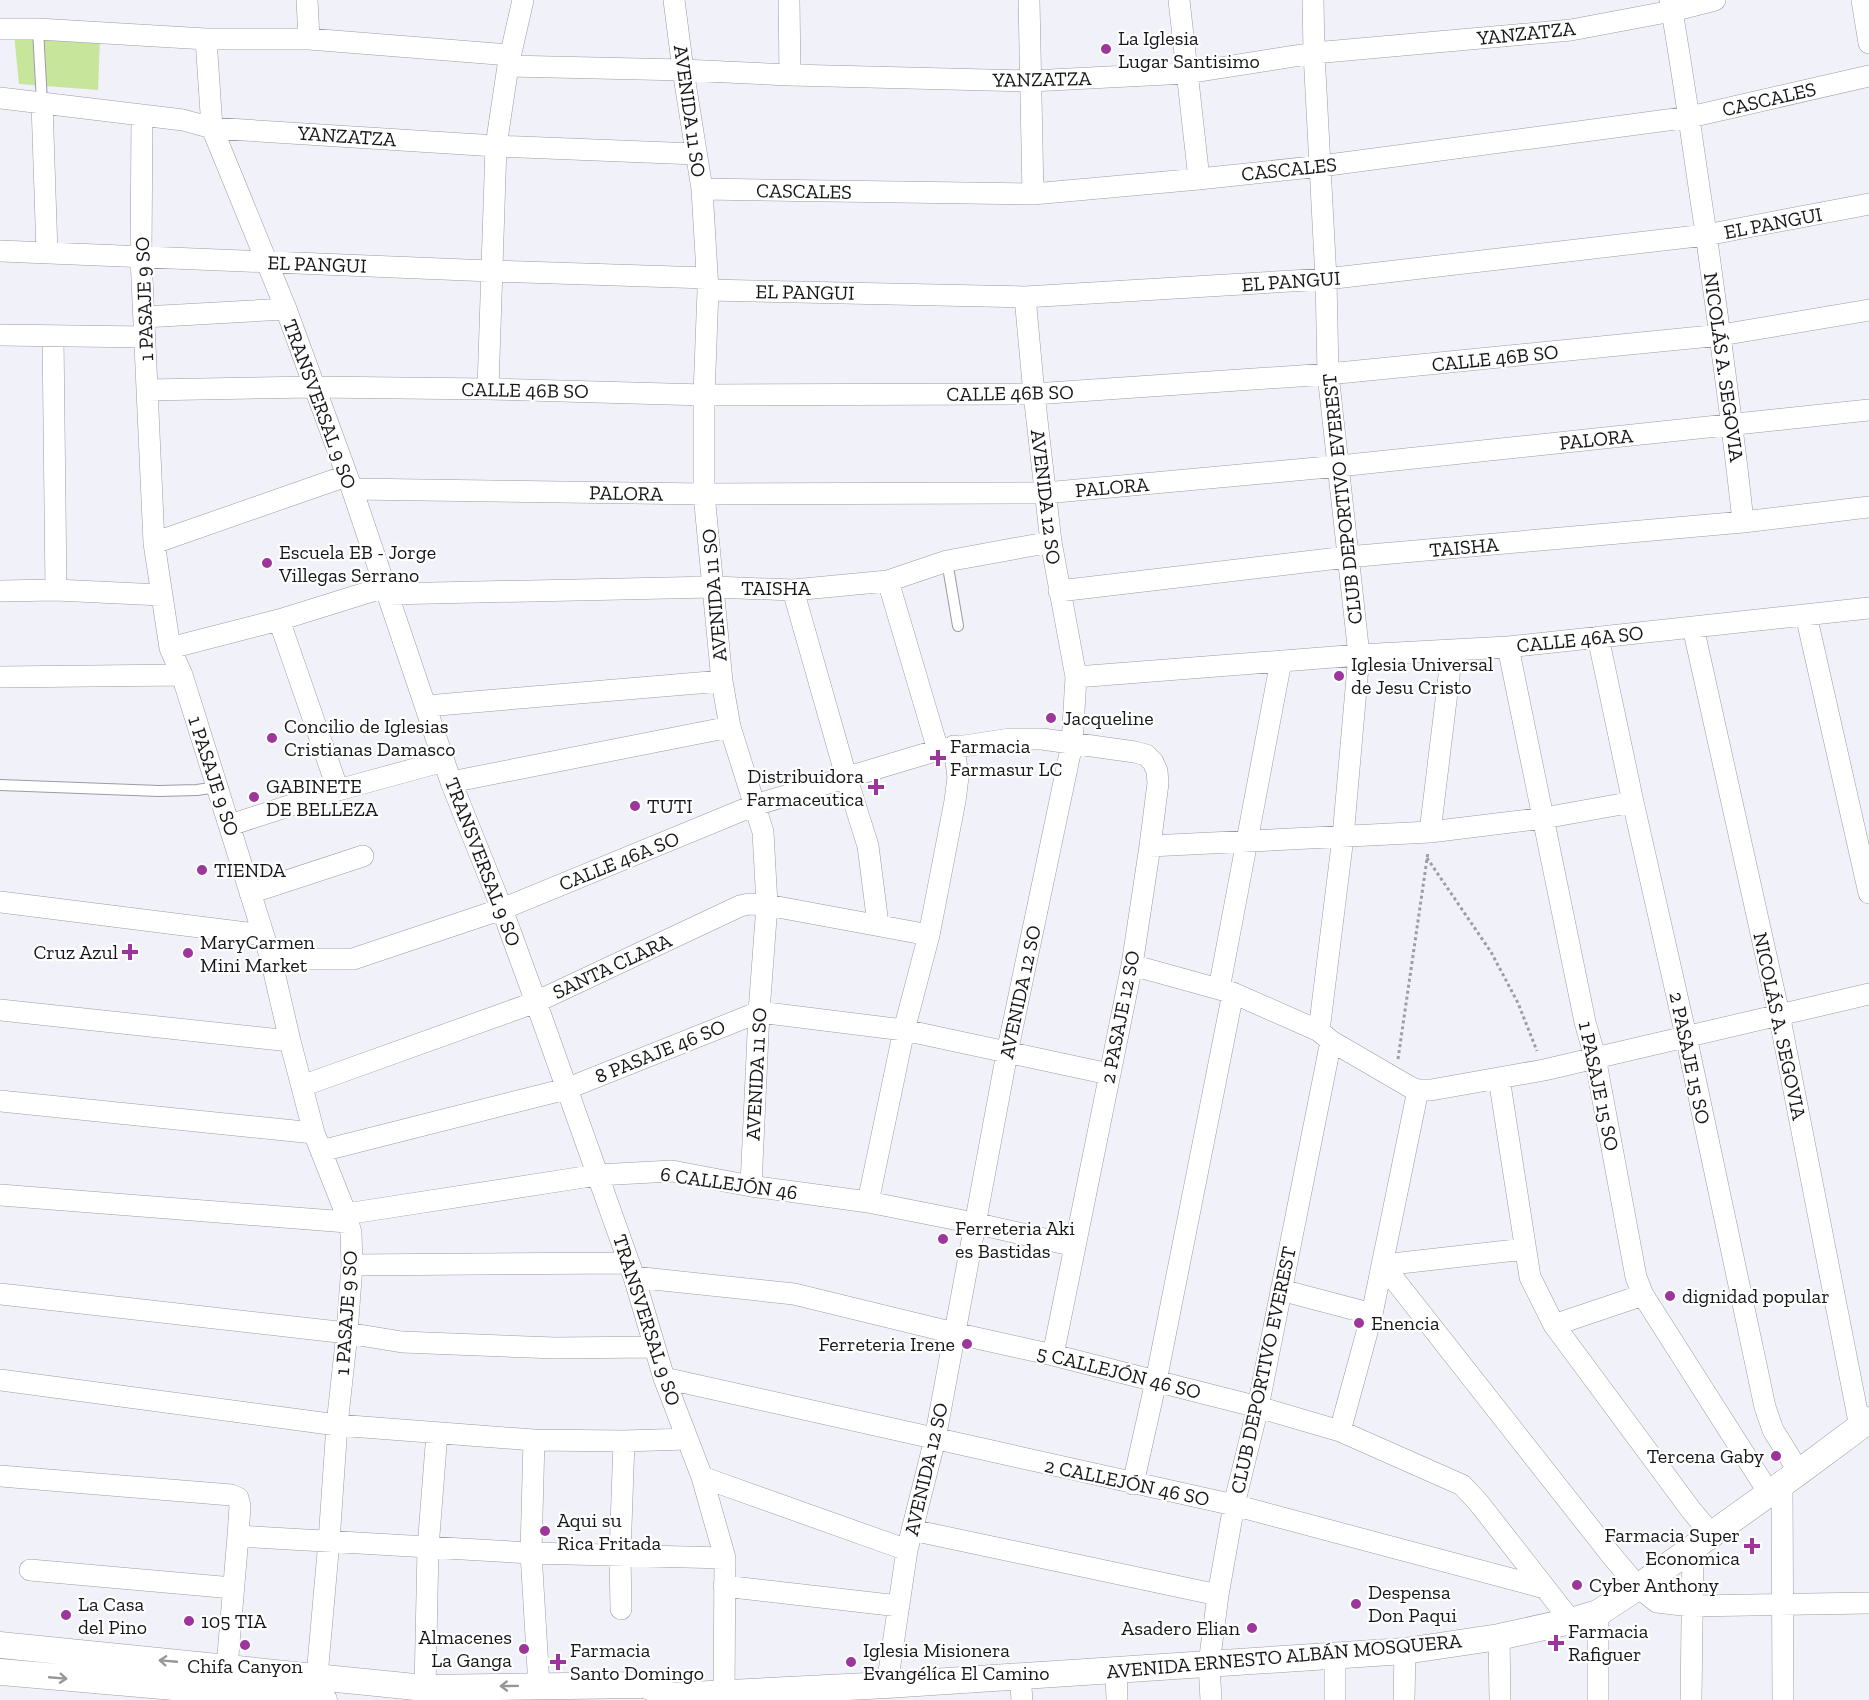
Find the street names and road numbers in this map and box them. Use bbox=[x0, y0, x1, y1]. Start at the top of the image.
street label: YANZATZA bbox=[1475, 16, 1577, 50]
street label: AVENIDA 11 SO bbox=[669, 43, 711, 179]
street label: YANZATZA bbox=[991, 66, 1093, 92]
street label: CASCALES bbox=[1720, 77, 1818, 121]
street label: YANZATZA bbox=[296, 121, 398, 151]
street label: CASCALES bbox=[1240, 152, 1338, 186]
street label: CASCALES bbox=[756, 178, 852, 204]
street label: EL PANGUI bbox=[1722, 202, 1824, 244]
street label: 1 PASAJE 9 SO bbox=[130, 236, 158, 362]
street label: EL PANGUI bbox=[267, 250, 367, 278]
street label: EL PANGUI bbox=[1241, 266, 1341, 296]
street label: NICOLÁS A. SEGOVIA bbox=[1699, 271, 1749, 464]
street label: EL PANGUI bbox=[755, 279, 855, 305]
street label: TRANSVERSAL 9 SO bbox=[278, 316, 362, 492]
street label: CALLE 46B SO bbox=[1430, 339, 1560, 377]
street label: CLUB DEPORTIVO EVEREST bbox=[1317, 372, 1367, 626]
street label: CALLE 46B SO bbox=[461, 377, 589, 403]
street label: CALLE 46B SO bbox=[946, 380, 1074, 406]
street label: PALORA bbox=[1558, 423, 1635, 455]
street label: AVENIDA 12 SO bbox=[1026, 428, 1066, 566]
street label: PALORA bbox=[1074, 472, 1151, 502]
street label: PALORA bbox=[589, 480, 664, 506]
street label: AVENIDA 11 SO bbox=[696, 528, 732, 662]
street label: TAISHA bbox=[1428, 532, 1501, 562]
street label: TAISHA bbox=[741, 576, 812, 600]
street label: CALLE 46A SO bbox=[1515, 620, 1645, 658]
street label: 1 PASAJE 9 SO bbox=[183, 713, 245, 839]
street label: TRANSVERSAL 9 SO bbox=[440, 774, 526, 950]
street label: CALLE 46A SO bbox=[555, 826, 683, 896]
street label: AVENIDA 12 SO bbox=[994, 923, 1046, 1061]
street label: SANTA CLARA bbox=[549, 928, 676, 1004]
street label: NICOLÁS A. SEGOVIA bbox=[1748, 930, 1812, 1123]
street label: 2 PASAJE 12 SO bbox=[1095, 949, 1145, 1085]
street label: 2 PASAJE 15 SO bbox=[1664, 990, 1716, 1126]
street label: AVENIDA 11 SO bbox=[741, 1007, 771, 1141]
street label: 8 PASAJE 46 SO bbox=[591, 1014, 729, 1088]
street label: 1 PASAJE 15 SO bbox=[1574, 1019, 1624, 1153]
street label: 6 CALLEJÓN 46 bbox=[659, 1161, 799, 1205]
street label: TRANSVERSAL 9 SO bbox=[608, 1231, 686, 1409]
street label: CLUB DEPORTIVO EVEREST bbox=[1225, 1244, 1301, 1496]
street label: 1 PASAJE 9 SO bbox=[330, 1250, 362, 1376]
street label: 5 CALLEJÓN 46 SO bbox=[1035, 1340, 1203, 1404]
street label: AVENIDA 12 SO bbox=[899, 1400, 953, 1538]
street label: 2 CALLEJÓN 46 SO bbox=[1042, 1453, 1212, 1511]
street label: AVENIDA ERNESTO ALBÁN MOSQUERA bbox=[1105, 1628, 1464, 1683]

